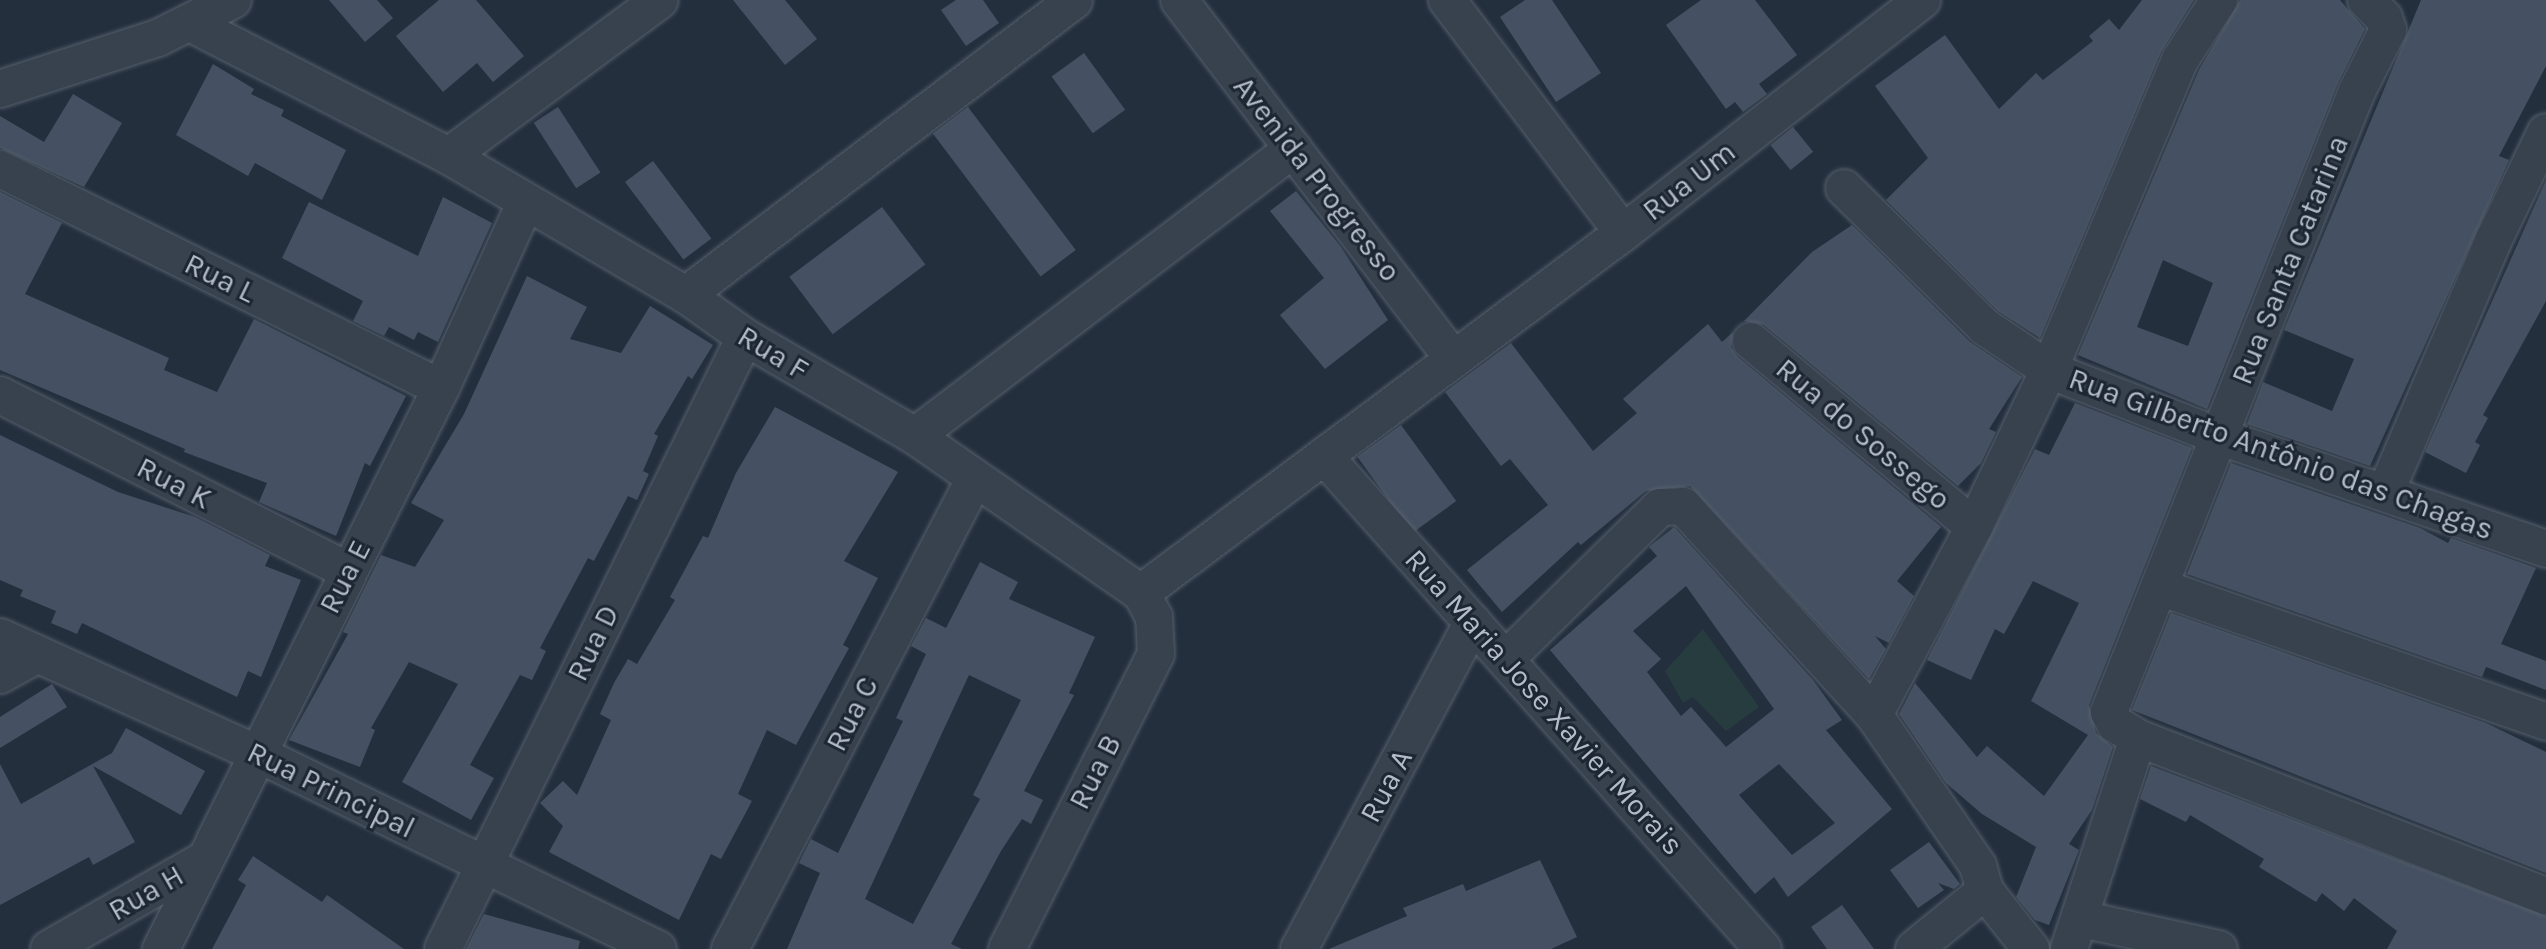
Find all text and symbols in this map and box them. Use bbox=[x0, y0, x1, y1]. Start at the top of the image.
street label: Avenida Progresso bbox=[1226, 69, 1408, 289]
street label: Rua Santa Catarina bbox=[2224, 130, 2356, 390]
street label: Rua Um bbox=[1635, 134, 1743, 228]
street label: Rua L bbox=[179, 246, 261, 310]
street label: Rua F bbox=[731, 318, 815, 388]
street label: Rua do Sossego bbox=[1769, 351, 1957, 517]
street label: Rua Gilberto Antônio das Chagas bbox=[2064, 360, 2498, 548]
street label: Rua K bbox=[131, 449, 217, 517]
street label: Rua E bbox=[311, 535, 379, 619]
street label: Rua Maria Jose Xavier Morais bbox=[1397, 542, 1691, 862]
street label: Rua D bbox=[559, 599, 627, 687]
street label: Rua C bbox=[818, 671, 886, 757]
street label: Rua B bbox=[1061, 729, 1129, 815]
street label: Rua Principal bbox=[242, 734, 420, 846]
street label: Rua A bbox=[1352, 743, 1420, 829]
street label: Rua H bbox=[102, 857, 190, 929]

